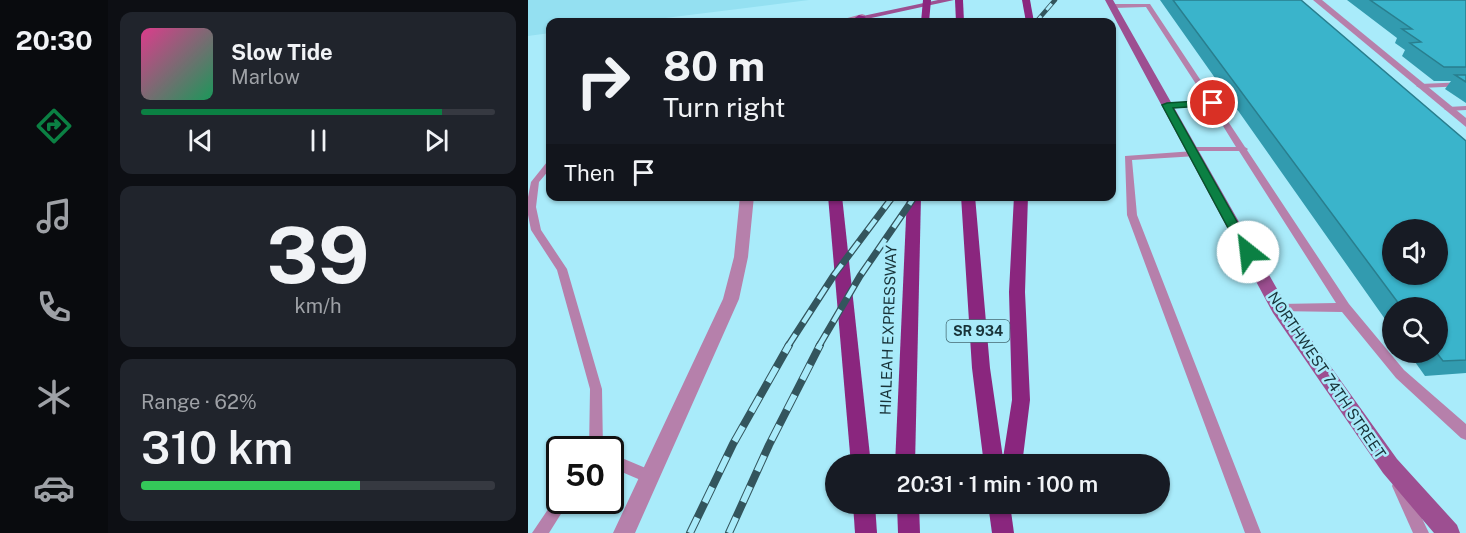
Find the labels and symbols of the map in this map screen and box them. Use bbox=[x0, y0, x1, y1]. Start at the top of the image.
pin bbox=[1187, 77, 1238, 128]
position arrow bbox=[1216, 220, 1280, 284]
street label: HIALEAH EXPRESSWAY bbox=[877, 245, 899, 415]
street label: NORTHWEST 74TH STREET bbox=[1265, 288, 1389, 462]
road number: SR 934 bbox=[946, 320, 1010, 342]
speed limit sign: 50 bbox=[546, 436, 624, 514]

